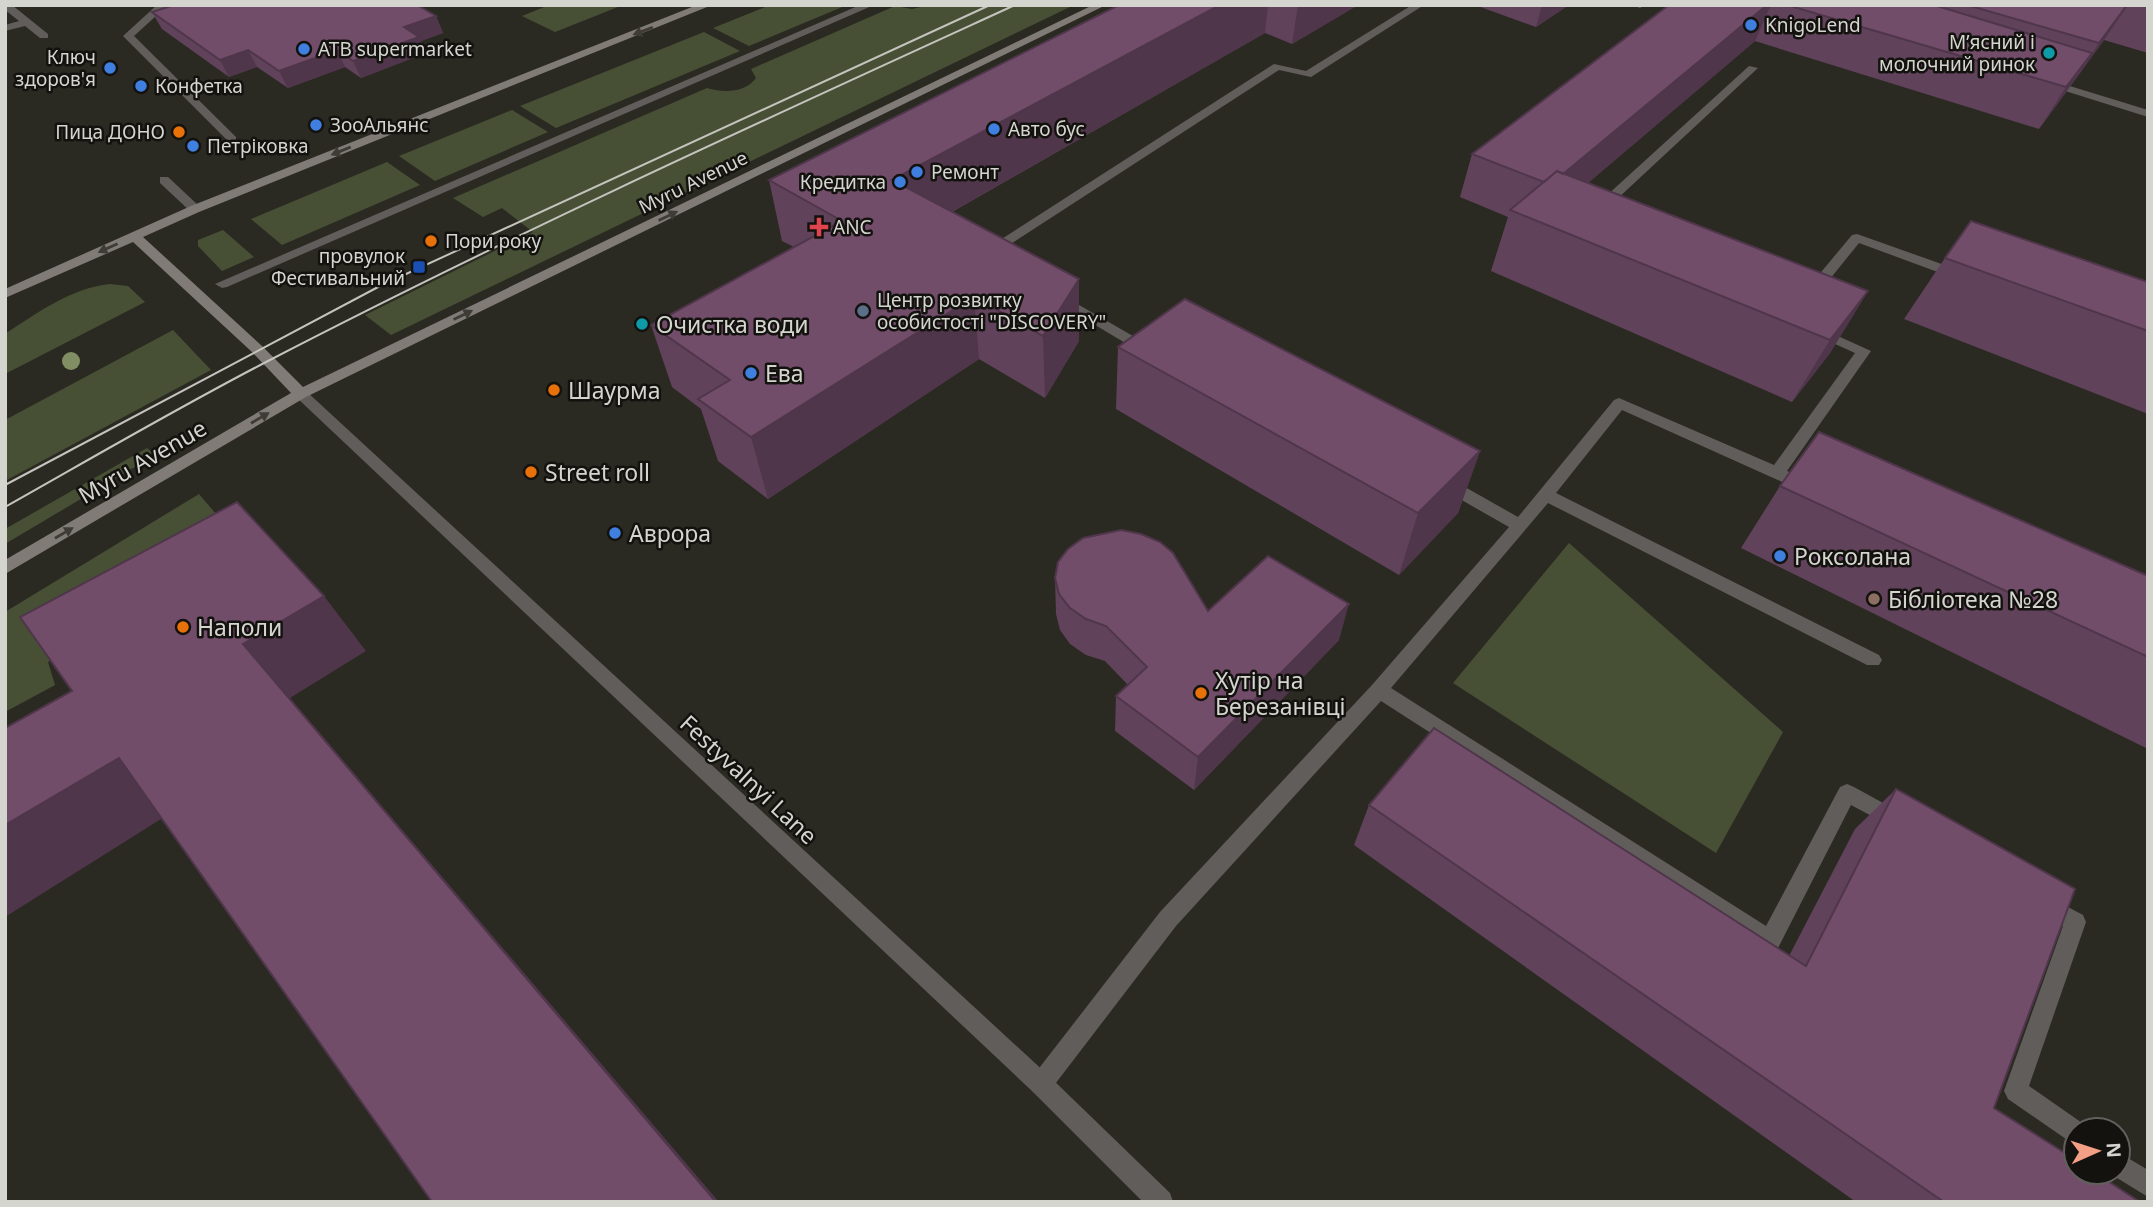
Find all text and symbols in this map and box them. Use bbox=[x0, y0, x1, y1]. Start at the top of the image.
place label: KnigoLend bbox=[1765, 12, 1861, 38]
marker: KnigoLend bbox=[1743, 17, 1759, 33]
one-way arrow bbox=[633, 25, 654, 36]
place label: Мʼясний і молочний ринок bbox=[1879, 29, 2035, 77]
place label: ATB supermarket bbox=[318, 36, 472, 62]
marker: ATB supermarket bbox=[296, 41, 312, 57]
place label: Ключ здоров'я bbox=[15, 44, 96, 92]
marker: Мʼясний і молочний ринок bbox=[2041, 45, 2057, 61]
marker: Ключ здоров'я bbox=[102, 60, 118, 76]
place label: Конфетка bbox=[155, 73, 243, 99]
marker: Конфетка bbox=[133, 78, 149, 94]
place label: ЗооАльянс bbox=[330, 112, 429, 138]
place label: Авто бус bbox=[1008, 116, 1085, 142]
marker: ЗооАльянс bbox=[308, 117, 324, 133]
place label: Пица ДОНО bbox=[55, 119, 165, 145]
marker: Авто бус bbox=[986, 121, 1002, 137]
marker: Пица ДОНО bbox=[171, 124, 187, 140]
place label: Петріковка bbox=[207, 133, 308, 159]
marker: Петріковка bbox=[185, 138, 201, 154]
street label: Myru Avenue bbox=[634, 144, 752, 220]
one-way arrow bbox=[330, 145, 351, 156]
place label: Ремонт bbox=[931, 159, 999, 185]
marker: Ремонт bbox=[909, 164, 925, 180]
place label: Кредитка bbox=[800, 169, 886, 195]
marker: Кредитка bbox=[892, 174, 908, 190]
one-way arrow bbox=[658, 210, 678, 222]
place label: ANC bbox=[833, 214, 872, 240]
marker: ANC bbox=[811, 219, 827, 235]
place label: Пори року bbox=[445, 228, 541, 254]
marker: Пори року bbox=[423, 233, 439, 249]
one-way arrow bbox=[98, 243, 119, 254]
place label: провулок Фестивальний bbox=[271, 243, 405, 291]
marker: провулок Фестивальний bbox=[411, 259, 427, 275]
place label: Центр розвитку особистості "DISCOVERY" bbox=[877, 287, 1106, 335]
marker: Центр розвитку особистості "DISCOVERY" bbox=[855, 303, 871, 319]
place label: Очистка води bbox=[656, 308, 809, 340]
one-way arrow bbox=[453, 310, 473, 321]
marker: Очистка води bbox=[634, 316, 650, 332]
place label: Ева bbox=[765, 357, 804, 389]
marker: Ева bbox=[743, 365, 759, 381]
place label: Шаурма bbox=[568, 374, 661, 406]
marker: Шаурма bbox=[546, 382, 562, 398]
street label: Myru Avenue bbox=[72, 411, 212, 511]
one-way arrow bbox=[251, 412, 270, 424]
place label: Street roll bbox=[545, 456, 650, 488]
marker: Street roll bbox=[523, 464, 539, 480]
place label: Аврора bbox=[629, 517, 711, 549]
marker: Аврора bbox=[607, 525, 623, 541]
one-way arrow bbox=[55, 527, 74, 540]
place label: Роксолана bbox=[1794, 540, 1911, 572]
marker: Роксолана bbox=[1772, 548, 1788, 564]
place label: Бібліотека №28 bbox=[1888, 583, 2058, 615]
marker: Бібліотека №28 bbox=[1866, 591, 1882, 607]
place label: Наполи bbox=[197, 611, 282, 643]
marker: Наполи bbox=[175, 619, 191, 635]
place label: Хутір на Березанівці bbox=[1215, 664, 1346, 722]
marker: Хутір на Березанівці bbox=[1193, 685, 1209, 701]
street label: Festyvalnyi Lane bbox=[674, 707, 824, 851]
north arrow bbox=[2062, 1116, 2132, 1186]
text: N bbox=[2101, 1142, 2127, 1159]

